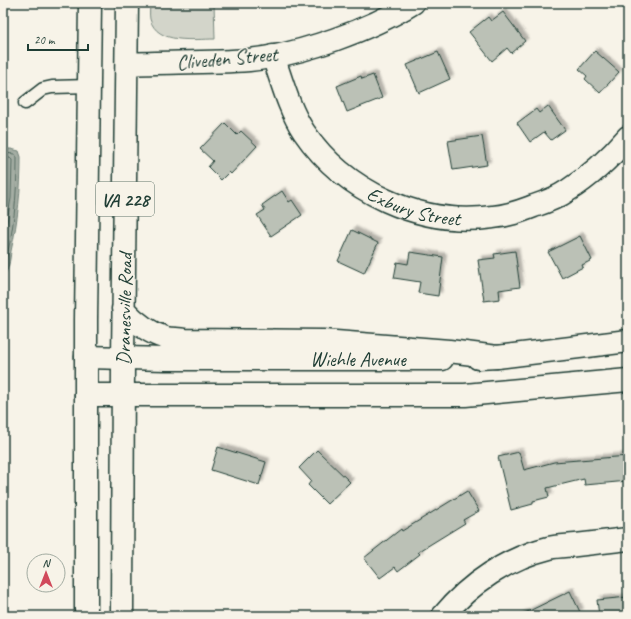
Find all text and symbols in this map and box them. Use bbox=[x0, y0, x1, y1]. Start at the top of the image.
scale bar bbox=[28, 26, 88, 52]
text: 20 m bbox=[34, 32, 56, 48]
street label: Cliveden Street bbox=[176, 41, 281, 75]
street label: Exbury Street bbox=[363, 181, 463, 232]
road number: VA 228 bbox=[96, 182, 154, 216]
street label: Dranesville Road bbox=[111, 250, 138, 365]
street label: Wiehle Avenue bbox=[310, 347, 407, 372]
north arrow bbox=[26, 553, 66, 593]
text: N bbox=[43, 556, 52, 570]

